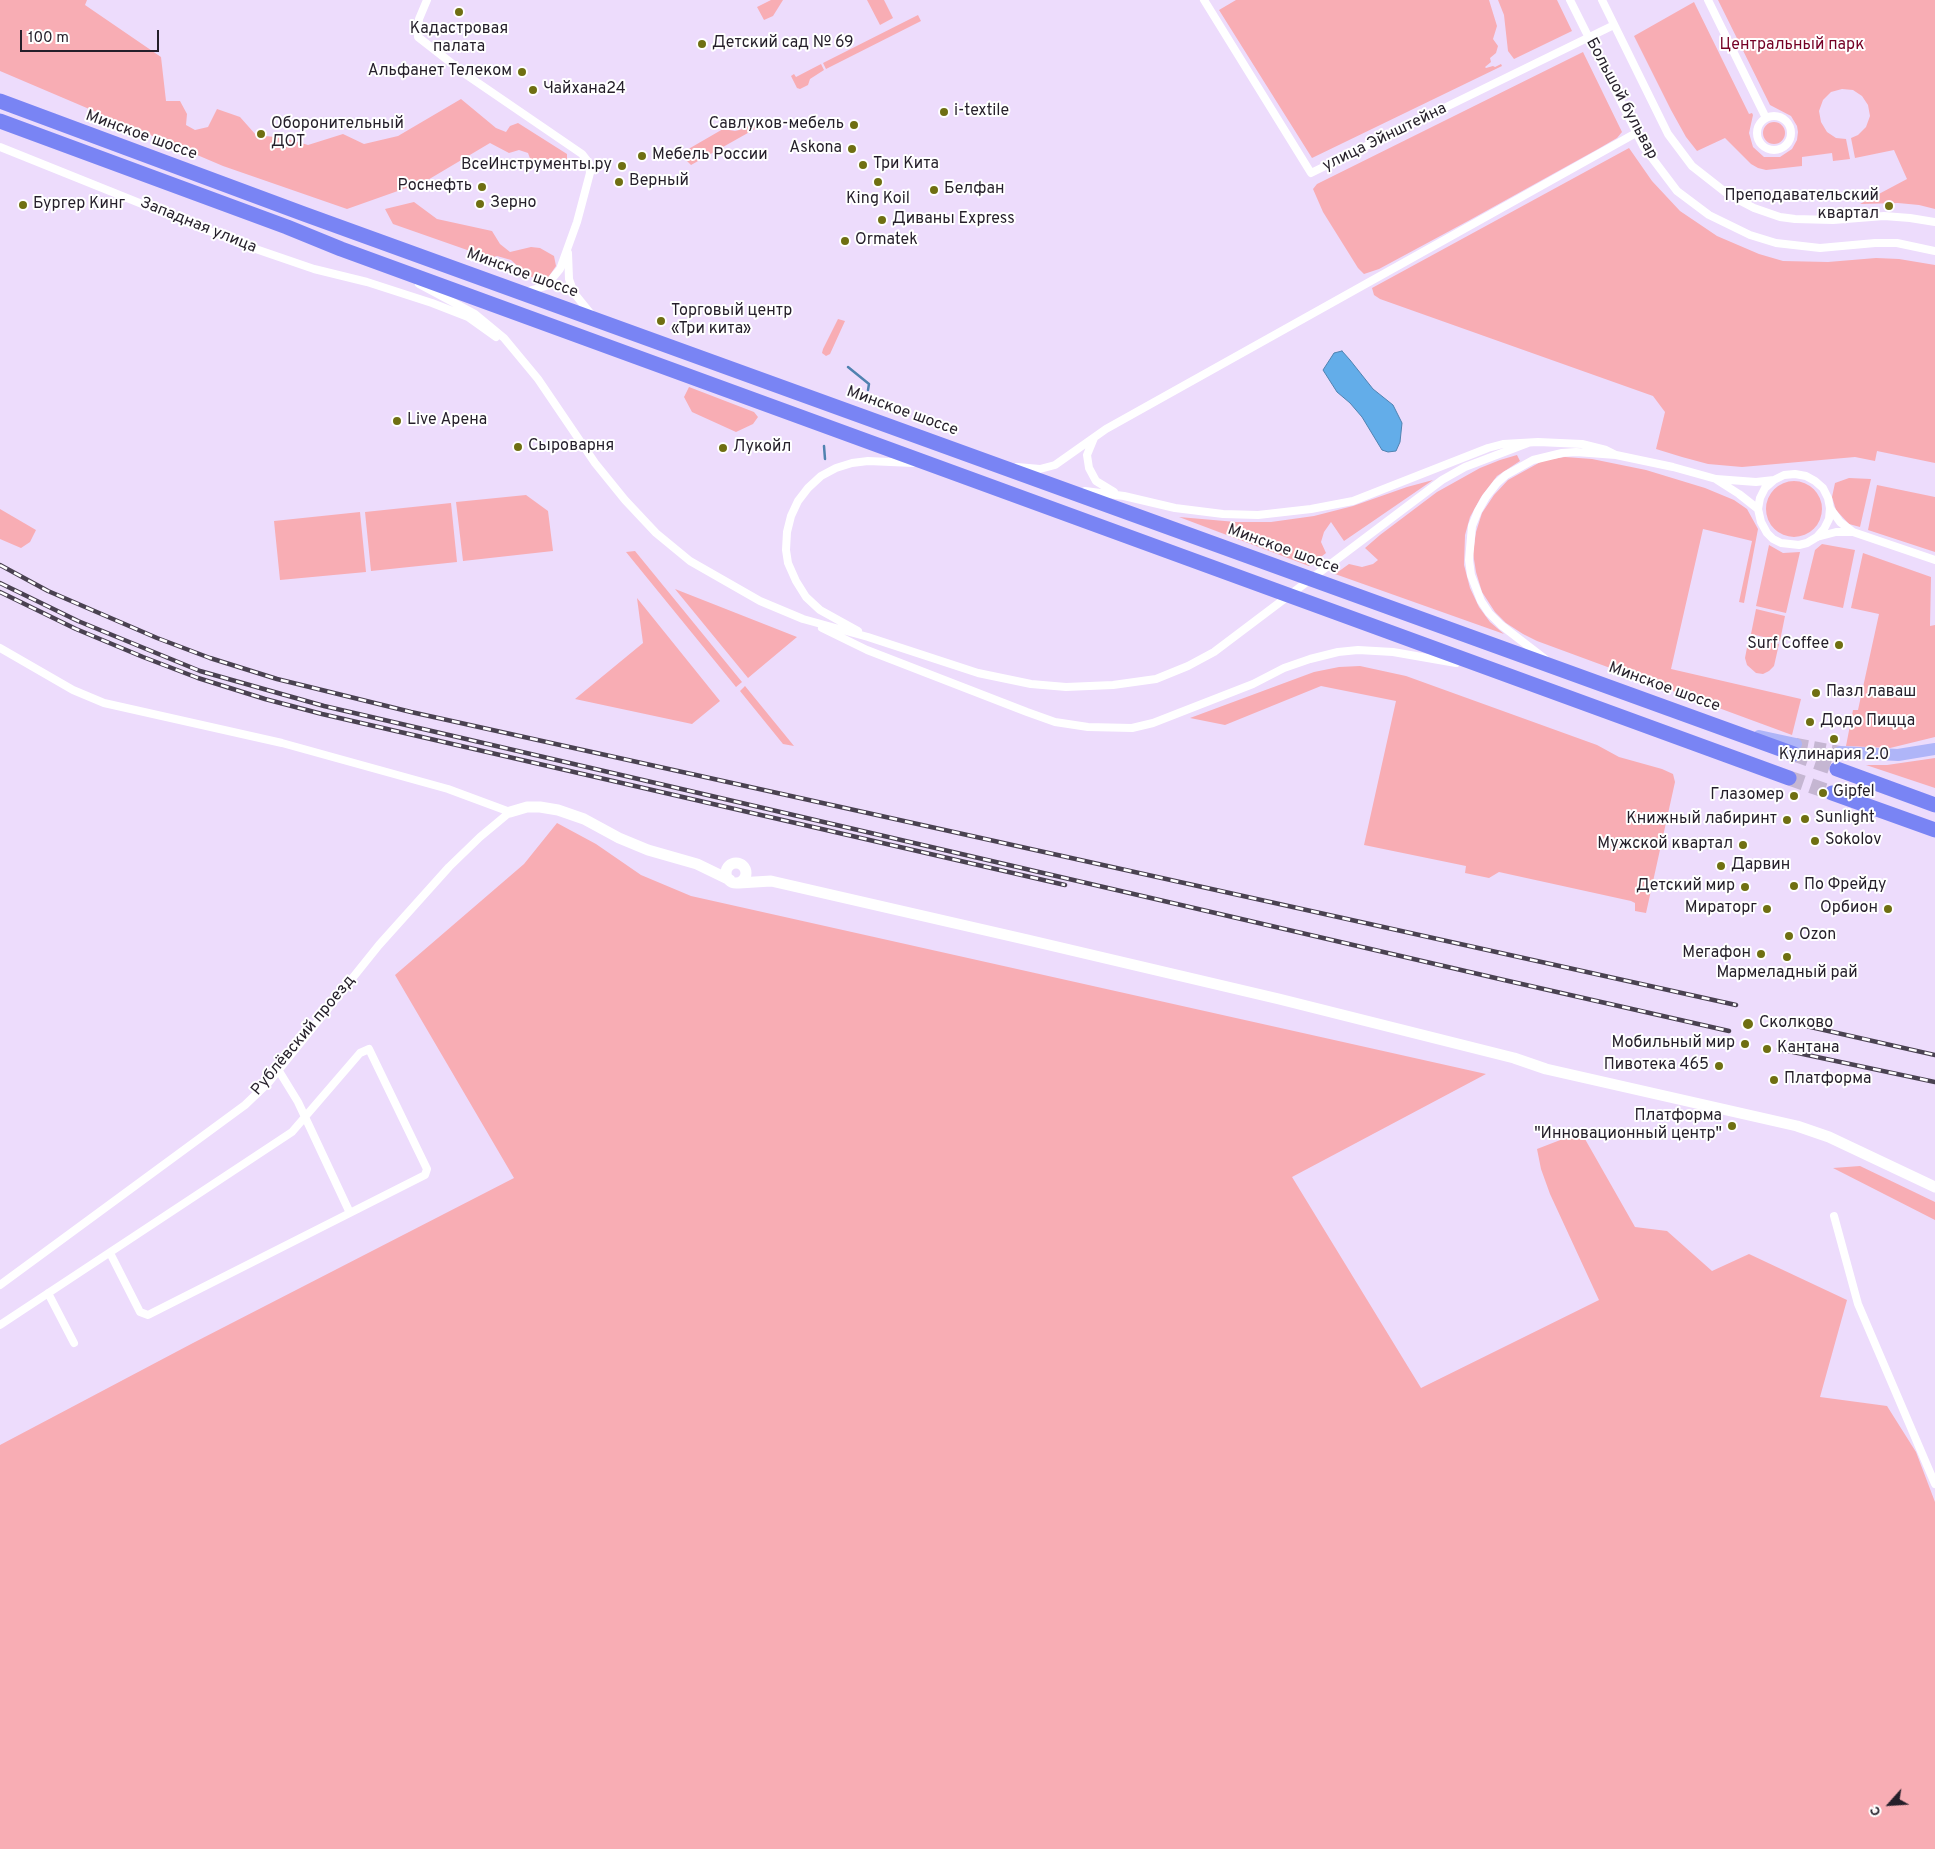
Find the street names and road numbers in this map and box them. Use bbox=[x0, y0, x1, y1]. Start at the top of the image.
street label: Большой бульвар bbox=[1581, 35, 1661, 163]
street label: улица Эйнштейна bbox=[1320, 100, 1450, 176]
street label: Минское шоссе bbox=[83, 107, 199, 165]
street label: Западная улица bbox=[137, 194, 259, 258]
street label: Минское шоссе bbox=[464, 245, 580, 303]
street label: Минское шоссе bbox=[844, 383, 960, 441]
street label: Минское шоссе bbox=[1225, 521, 1341, 579]
street label: Минское шоссе bbox=[1606, 659, 1722, 717]
street label: Рублёвский проезд bbox=[248, 972, 360, 1100]

